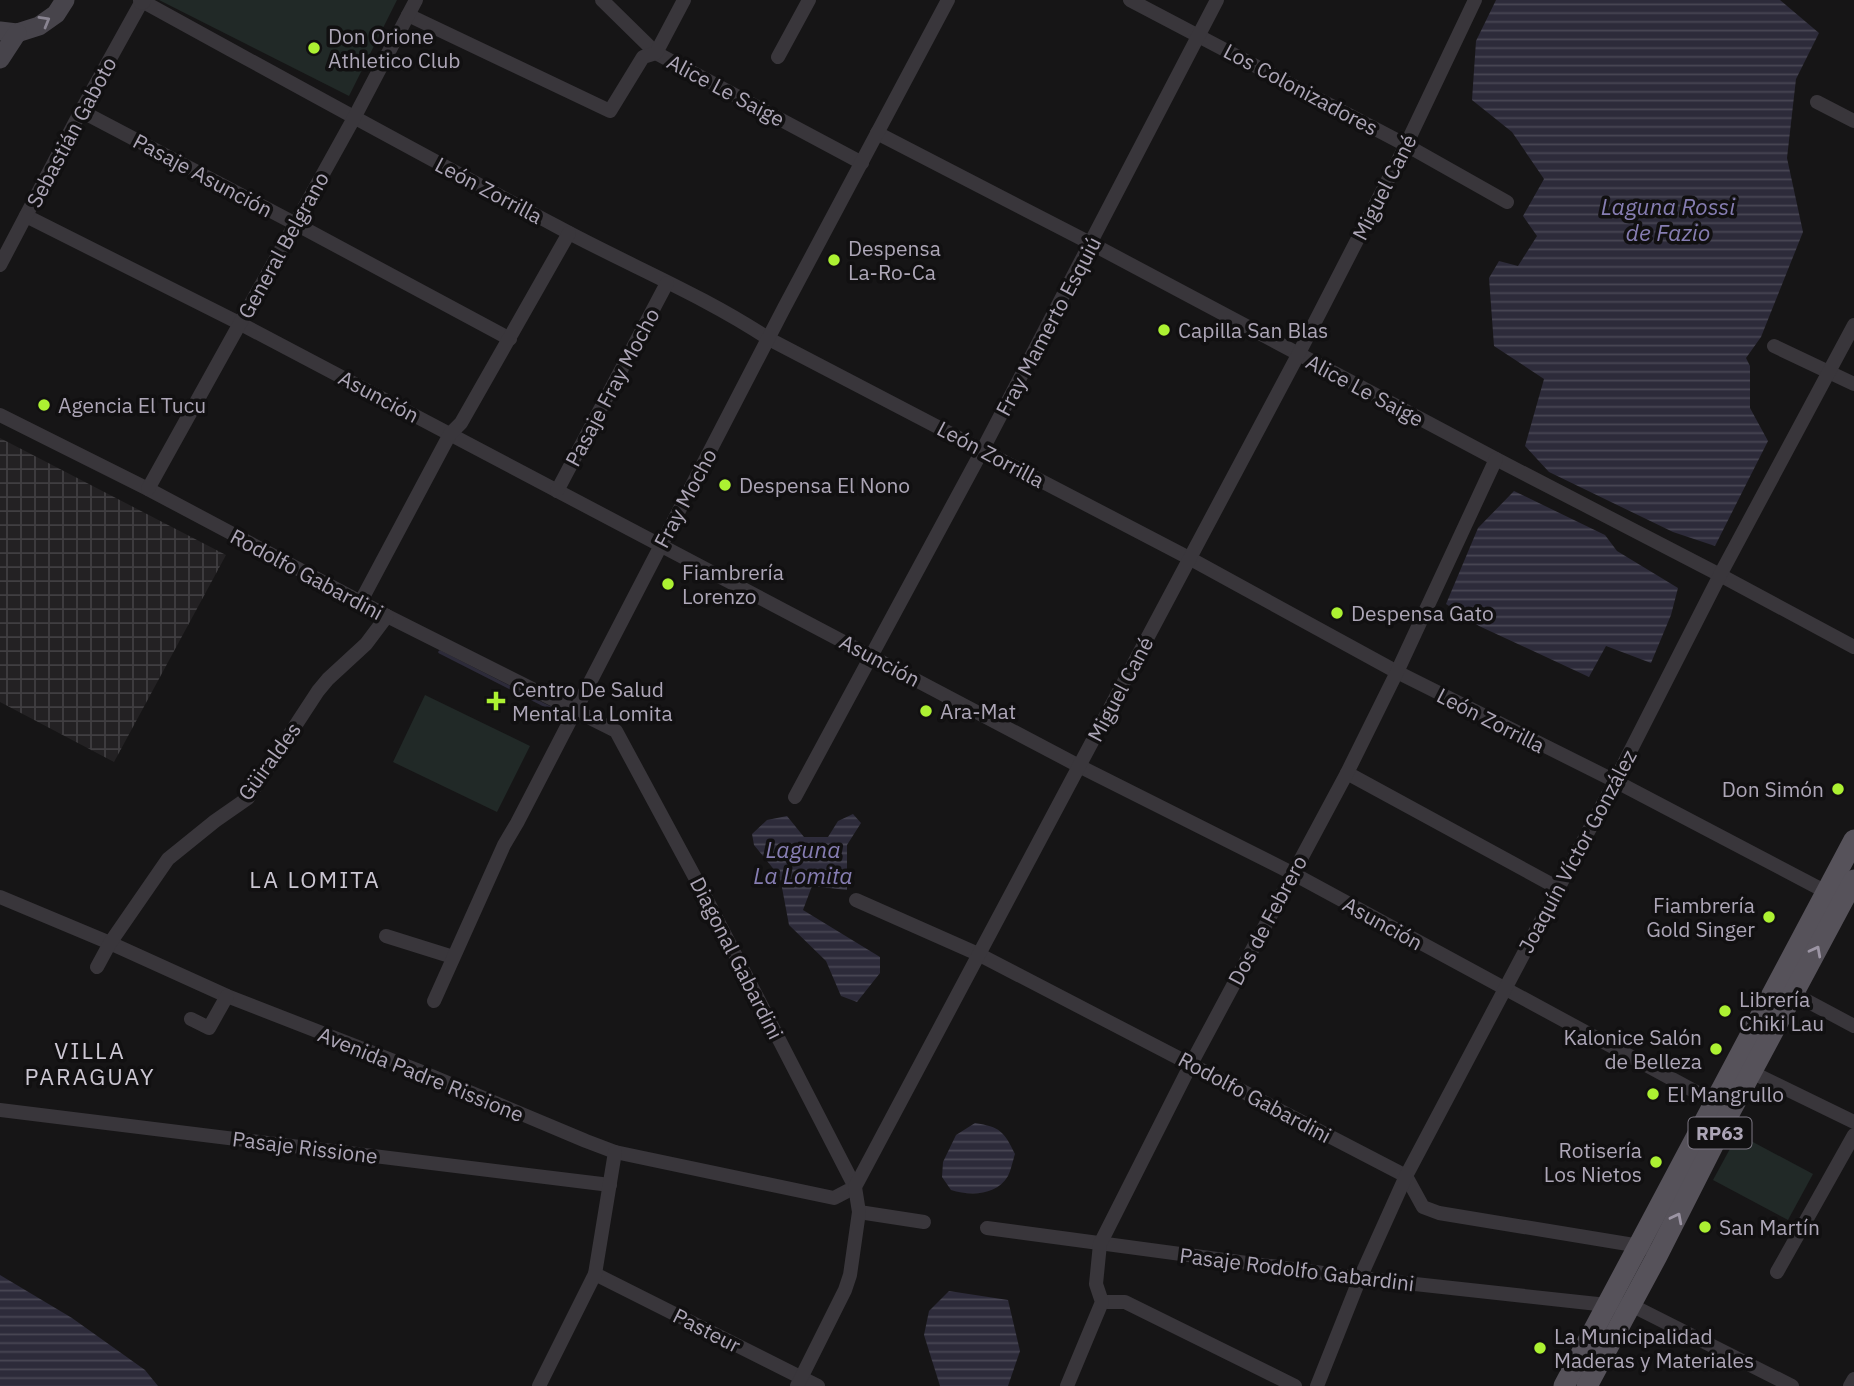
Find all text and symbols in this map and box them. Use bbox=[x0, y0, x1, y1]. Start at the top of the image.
one-way arrow bbox=[37, 16, 50, 29]
place label: Don Orione Athletico Club bbox=[328, 22, 461, 74]
street label: Los Colonizadores bbox=[1219, 37, 1383, 141]
marker: Don Orione Athletico Club bbox=[306, 40, 322, 56]
street label: Alice Le Saige bbox=[662, 47, 790, 133]
street label: Sebastián Gaboto bbox=[20, 52, 122, 212]
street label: Pasaje Asunción bbox=[128, 127, 278, 223]
street label: Miguel Cané bbox=[1345, 129, 1423, 245]
street label: León Zorrilla bbox=[431, 150, 547, 230]
street label: General Belgrano bbox=[231, 167, 335, 323]
water label: Laguna Rossi de Fazio bbox=[1601, 191, 1736, 247]
street label: Fray Mamerto Esquiú bbox=[989, 231, 1107, 421]
place label: Despensa La-Ro-Ca bbox=[848, 234, 941, 286]
marker: Despensa La-Ro-Ca bbox=[826, 252, 842, 268]
street label: Pasaje Fray Mocho bbox=[558, 303, 666, 471]
place label: Capilla San Blas bbox=[1178, 316, 1328, 344]
marker: Capilla San Blas bbox=[1156, 322, 1172, 338]
street label: Alice Le Saige bbox=[1301, 347, 1429, 433]
street label: Asunción bbox=[334, 363, 424, 429]
place label: Agencia El Tucu bbox=[58, 391, 206, 419]
marker: Agencia El Tucu bbox=[36, 397, 52, 413]
street label: León Zorrilla bbox=[933, 414, 1049, 494]
street label: Fray Mocho bbox=[647, 443, 723, 553]
place label: Despensa El Nono bbox=[739, 471, 910, 499]
marker: Despensa El Nono bbox=[717, 477, 733, 493]
street label: Rodolfo Gabardini bbox=[226, 522, 388, 626]
place label: Fiambrería Lorenzo bbox=[682, 558, 784, 610]
marker: Fiambrería Lorenzo bbox=[660, 576, 676, 592]
place label: Despensa Gato bbox=[1351, 599, 1494, 627]
marker: Despensa Gato bbox=[1329, 605, 1345, 621]
street label: Asunción bbox=[835, 627, 925, 693]
street label: Miguel Cané bbox=[1081, 632, 1159, 746]
place label: Centro De Salud Mental La Lomita bbox=[512, 675, 673, 727]
street label: León Zorrilla bbox=[1432, 681, 1550, 759]
marker: Centro De Salud Mental La Lomita bbox=[486, 691, 506, 711]
place label: Ara-Mat bbox=[940, 697, 1016, 725]
marker: Ara-Mat bbox=[918, 703, 934, 719]
street label: Güiraldes bbox=[231, 716, 307, 806]
street label: Joaquín Víctor González bbox=[1512, 744, 1643, 958]
place label: Don Simón bbox=[1722, 775, 1824, 803]
marker: Don Simón bbox=[1830, 781, 1846, 797]
water label: Laguna La Lomita bbox=[753, 834, 853, 890]
street label: Dos de Febrero bbox=[1221, 850, 1313, 990]
district label: LA LOMITA bbox=[249, 864, 381, 894]
street label: Diagonal Gabardini bbox=[684, 872, 790, 1044]
street label: Asunción bbox=[1338, 890, 1428, 956]
place label: Fiambrería Gold Singer bbox=[1646, 891, 1755, 943]
marker: Fiambrería Gold Singer bbox=[1761, 909, 1777, 925]
one-way arrow bbox=[1808, 946, 1822, 958]
place label: Librería Chiki Lau bbox=[1739, 985, 1824, 1037]
marker: Librería Chiki Lau bbox=[1717, 1003, 1733, 1019]
street label: Avenida Padre Rissione bbox=[314, 1020, 528, 1128]
place label: Kalonice Salón de Belleza bbox=[1563, 1023, 1702, 1075]
district label: VILLA PARAGUAY bbox=[24, 1035, 156, 1091]
marker: Kalonice Salón de Belleza bbox=[1708, 1041, 1724, 1057]
street label: Rodolfo Gabardini bbox=[1174, 1045, 1336, 1149]
place label: El Mangrullo bbox=[1667, 1080, 1784, 1108]
marker: El Mangrullo bbox=[1645, 1086, 1661, 1102]
road number: RP63 bbox=[1688, 1118, 1752, 1148]
street label: Pasaje Rissione bbox=[231, 1124, 379, 1170]
place label: Rotisería Los Nietos bbox=[1544, 1136, 1642, 1188]
marker: Rotisería Los Nietos bbox=[1648, 1154, 1664, 1170]
one-way arrow bbox=[1668, 1213, 1682, 1225]
place label: San Martín bbox=[1719, 1213, 1820, 1241]
marker: San Martín bbox=[1697, 1219, 1713, 1235]
street label: Pasaje Rodolfo Gabardini bbox=[1178, 1241, 1416, 1297]
street label: Pasteur bbox=[668, 1301, 746, 1359]
place label: La Municipalidad Maderas y Materiales bbox=[1554, 1322, 1754, 1374]
marker: La Municipalidad Maderas y Materiales bbox=[1532, 1340, 1548, 1356]

